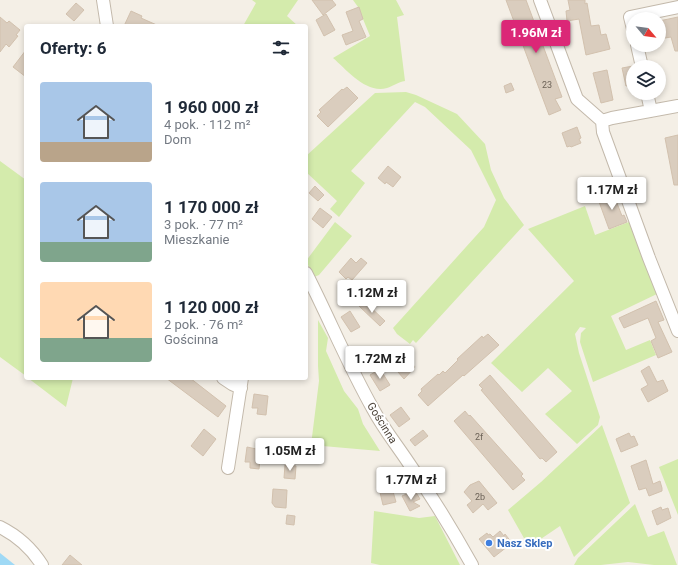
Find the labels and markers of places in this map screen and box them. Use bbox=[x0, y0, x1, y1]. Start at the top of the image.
pin: 1.96M zł bbox=[495, 20, 577, 54]
pin: 1.17M zł bbox=[571, 177, 653, 211]
pin: 1.12M zł bbox=[331, 280, 413, 314]
pin: 1.72M zł bbox=[339, 346, 421, 380]
pin: 1.05M zł bbox=[249, 438, 331, 472]
pin: 1.77M zł bbox=[370, 467, 452, 501]
place label: Nasz Sklep bbox=[497, 537, 552, 550]
marker: Nasz Sklep bbox=[484, 538, 494, 548]

